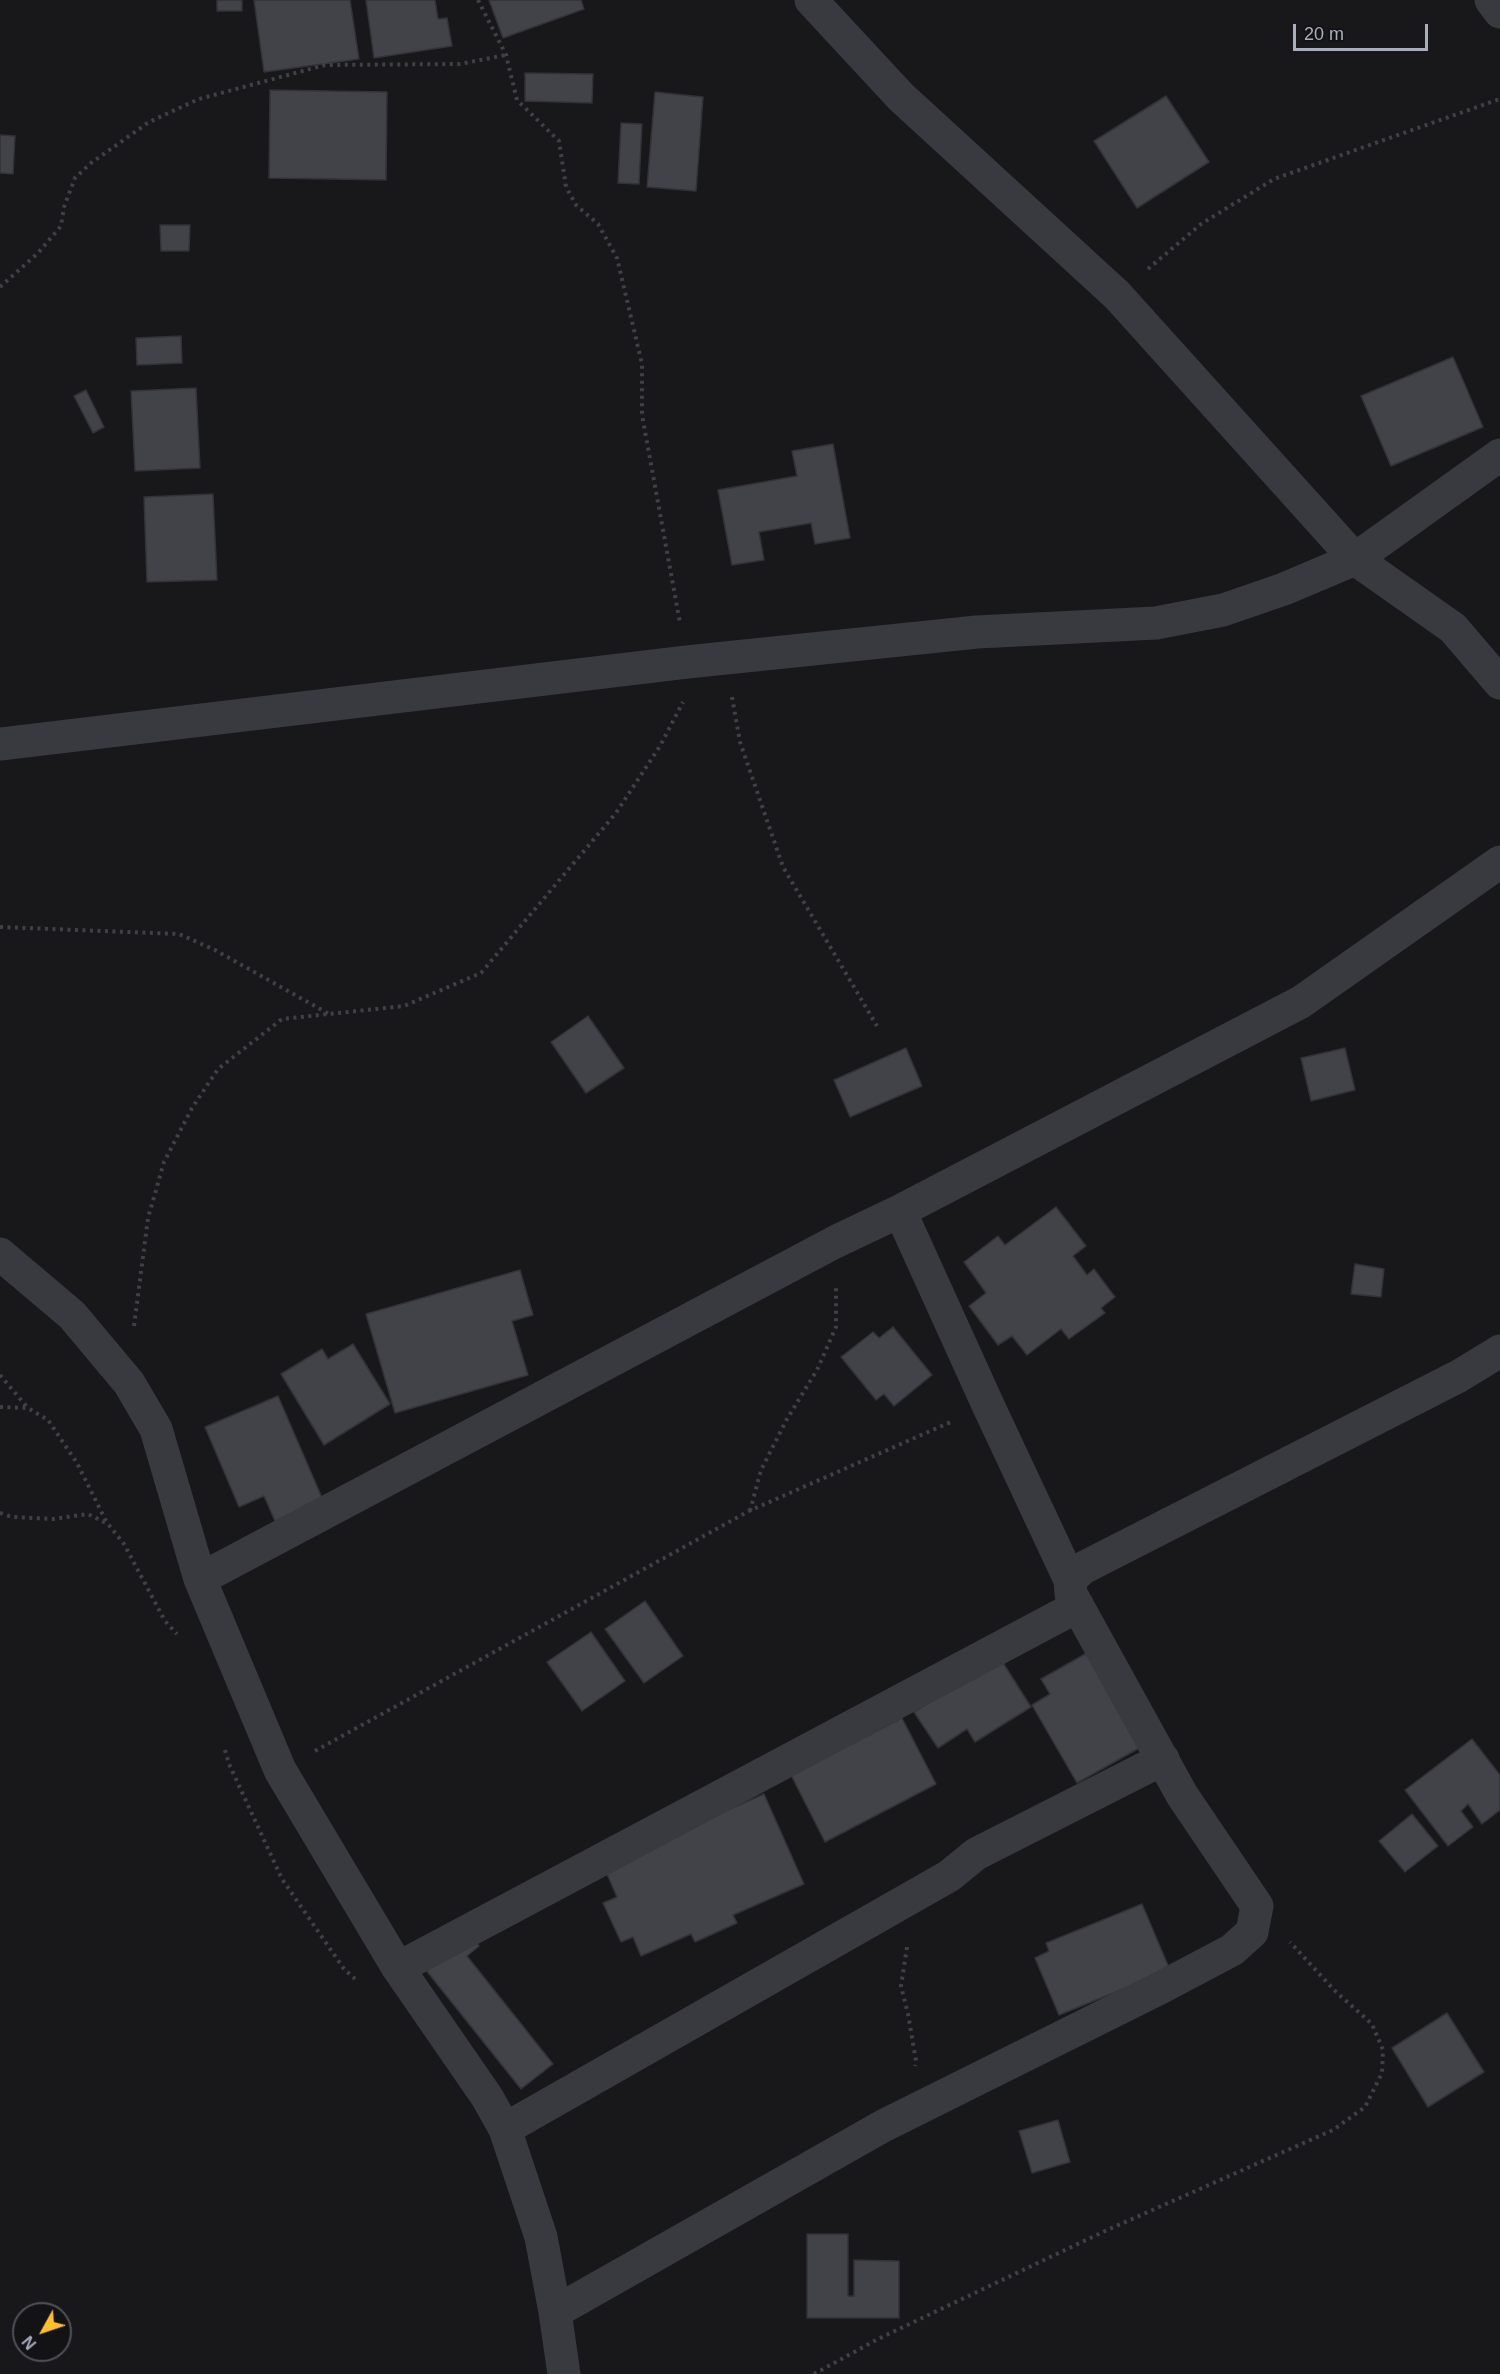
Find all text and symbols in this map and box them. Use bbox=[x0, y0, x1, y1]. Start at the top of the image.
scale bar bbox=[1296, 12, 1431, 50]
text: 20 m bbox=[1304, 24, 1344, 44]
north arrow bbox=[12, 2302, 72, 2362]
text: N bbox=[19, 2333, 40, 2352]

